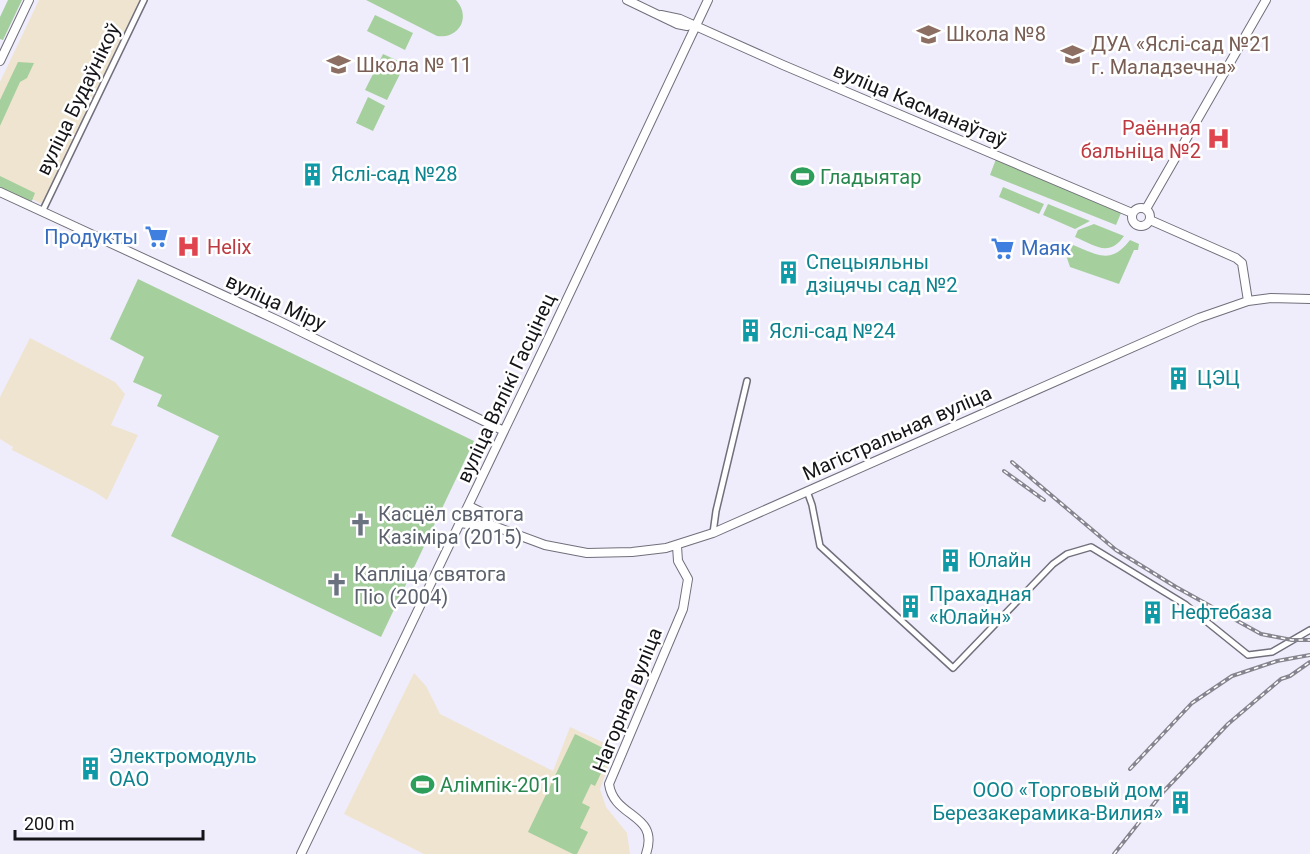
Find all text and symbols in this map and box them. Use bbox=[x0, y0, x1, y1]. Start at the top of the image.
street label: вуліца Будаўнікоў bbox=[31, 19, 125, 179]
school or university icon: Школа №8 bbox=[915, 21, 941, 47]
place label: Школа №8 bbox=[946, 22, 1046, 46]
place label: ДУА «Яслі-сад №21 г. Маладзечна» bbox=[1091, 32, 1272, 79]
school or university icon: ДУА «Яслі-сад №21 г. Маладзечна» bbox=[1060, 42, 1086, 68]
school or university icon: Школа № 11 bbox=[325, 52, 351, 78]
place label: Школа № 11 bbox=[356, 53, 472, 77]
street label: вуліца Касманаўтаў bbox=[830, 58, 1011, 153]
place label: Раённая бальніца №2 bbox=[1081, 116, 1201, 163]
hospital icon: Раённая бальніца №2 bbox=[1206, 126, 1232, 152]
building icon: Яслі-сад №28 bbox=[300, 161, 326, 187]
place label: Яслі-сад №28 bbox=[331, 162, 458, 186]
sports icon: Гладыятар bbox=[789, 164, 815, 190]
place label: Гладыятар bbox=[820, 165, 921, 189]
supermarket icon: Продукты bbox=[143, 224, 169, 250]
place label: Продукты bbox=[44, 225, 138, 249]
hospital icon: Helix bbox=[176, 234, 202, 260]
place label: Helix bbox=[207, 235, 252, 259]
supermarket icon: Маяк bbox=[990, 235, 1016, 261]
place label: Маяк bbox=[1021, 236, 1071, 260]
place label: Спецыяльны дзіцячы сад №2 bbox=[806, 250, 958, 297]
building icon: Спецыяльны дзіцячы сад №2 bbox=[775, 260, 801, 286]
street label: вуліца Міру bbox=[222, 268, 330, 336]
street label: вуліца Вялікі Гасцінец bbox=[452, 289, 560, 486]
building icon: Яслі-сад №24 bbox=[738, 318, 764, 344]
place label: Яслі-сад №24 bbox=[769, 319, 896, 343]
building icon: ЦЭЦ bbox=[1166, 365, 1192, 391]
place label: ЦЭЦ bbox=[1197, 366, 1240, 390]
street label: Магістральная вуліца bbox=[799, 381, 995, 485]
place label: Касцёл святога Казіміра (2015) bbox=[378, 502, 524, 549]
church icon: Касцёл святога Казіміра (2015) bbox=[347, 512, 373, 538]
building icon: Юлайн bbox=[937, 547, 963, 573]
place label: Юлайн bbox=[968, 548, 1031, 572]
place label: Капліца святога Піо (2004) bbox=[354, 562, 506, 609]
church icon: Капліца святога Піо (2004) bbox=[323, 572, 349, 598]
place label: Прахадная «Юлайн» bbox=[929, 582, 1032, 629]
building icon: Прахадная «Юлайн» bbox=[898, 593, 924, 619]
building icon: Нефтебаза bbox=[1140, 599, 1166, 625]
place label: Нефтебаза bbox=[1171, 600, 1272, 624]
street label: Нагорная вуліца bbox=[587, 624, 667, 776]
place label: Электромодуль ОАО bbox=[109, 744, 257, 791]
building icon: Электромодуль ОАО bbox=[78, 755, 104, 781]
sports icon: Алімпік-2011 bbox=[409, 772, 435, 798]
place label: Алімпік-2011 bbox=[440, 773, 562, 797]
place label: ООО «Торговый дом Березакерамика-Вилия» bbox=[932, 778, 1163, 825]
building icon: ООО «Торговый дом Березакерамика-Вилия» bbox=[1168, 789, 1194, 815]
scale bar bbox=[15, 803, 202, 841]
text: 200 m bbox=[24, 813, 75, 834]

